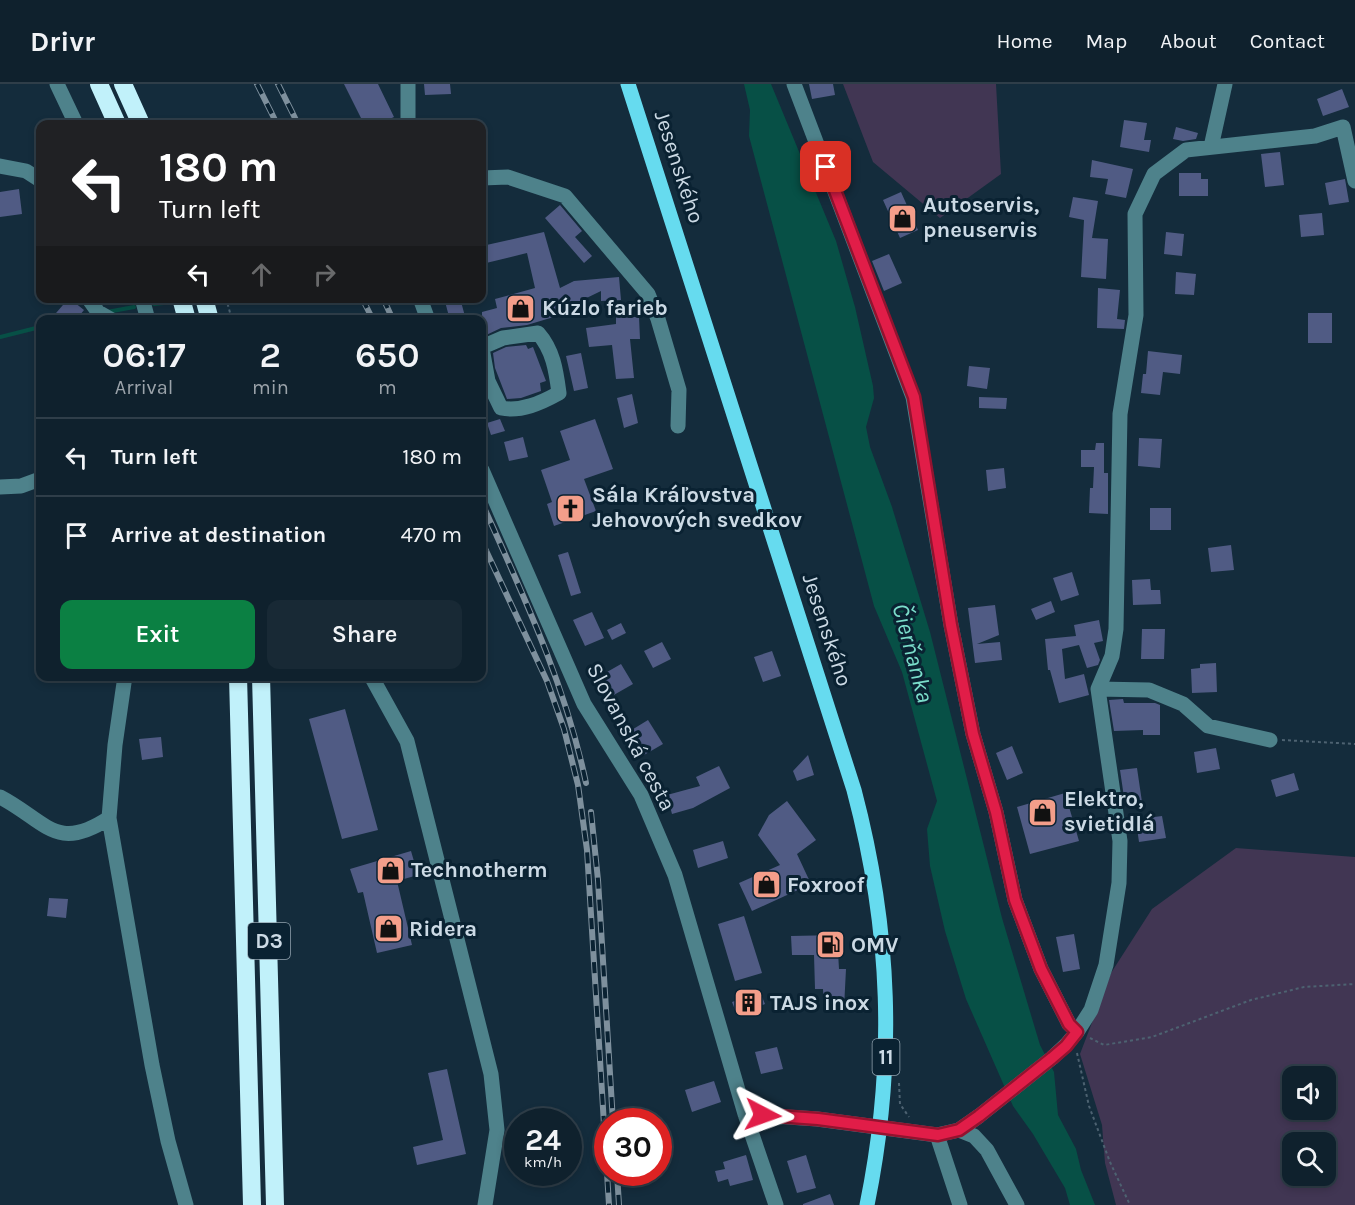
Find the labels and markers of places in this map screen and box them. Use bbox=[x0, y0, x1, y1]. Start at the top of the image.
pin bbox=[800, 141, 851, 192]
place label: Autoservis, pneuservis bbox=[923, 192, 1039, 243]
shop icon: Autoservis, pneuservis bbox=[886, 202, 918, 234]
shop icon: Kúzlo farieb bbox=[505, 292, 537, 324]
place label: Kúzlo farieb bbox=[542, 295, 668, 321]
place label: Sála Kráľovstva Jehovových svedkov bbox=[592, 482, 803, 533]
church icon: Sála Kráľovstva Jehovových svedkov bbox=[555, 492, 587, 524]
place label: Elektro, svietidlá bbox=[1064, 786, 1155, 837]
shop icon: Elektro, svietidlá bbox=[1027, 796, 1059, 828]
shop icon: Technotherm bbox=[374, 854, 406, 886]
place label: Technotherm bbox=[411, 857, 548, 883]
shop icon: Foxroof bbox=[750, 869, 782, 901]
place label: Foxroof bbox=[787, 872, 865, 898]
shop icon: Ridera bbox=[372, 913, 404, 945]
place label: Ridera bbox=[409, 916, 477, 942]
fuel station icon: OMV bbox=[814, 929, 846, 961]
place label: OMV bbox=[851, 932, 899, 958]
building icon: TAJS inox bbox=[733, 987, 765, 1019]
place label: TAJS inox bbox=[770, 990, 869, 1016]

